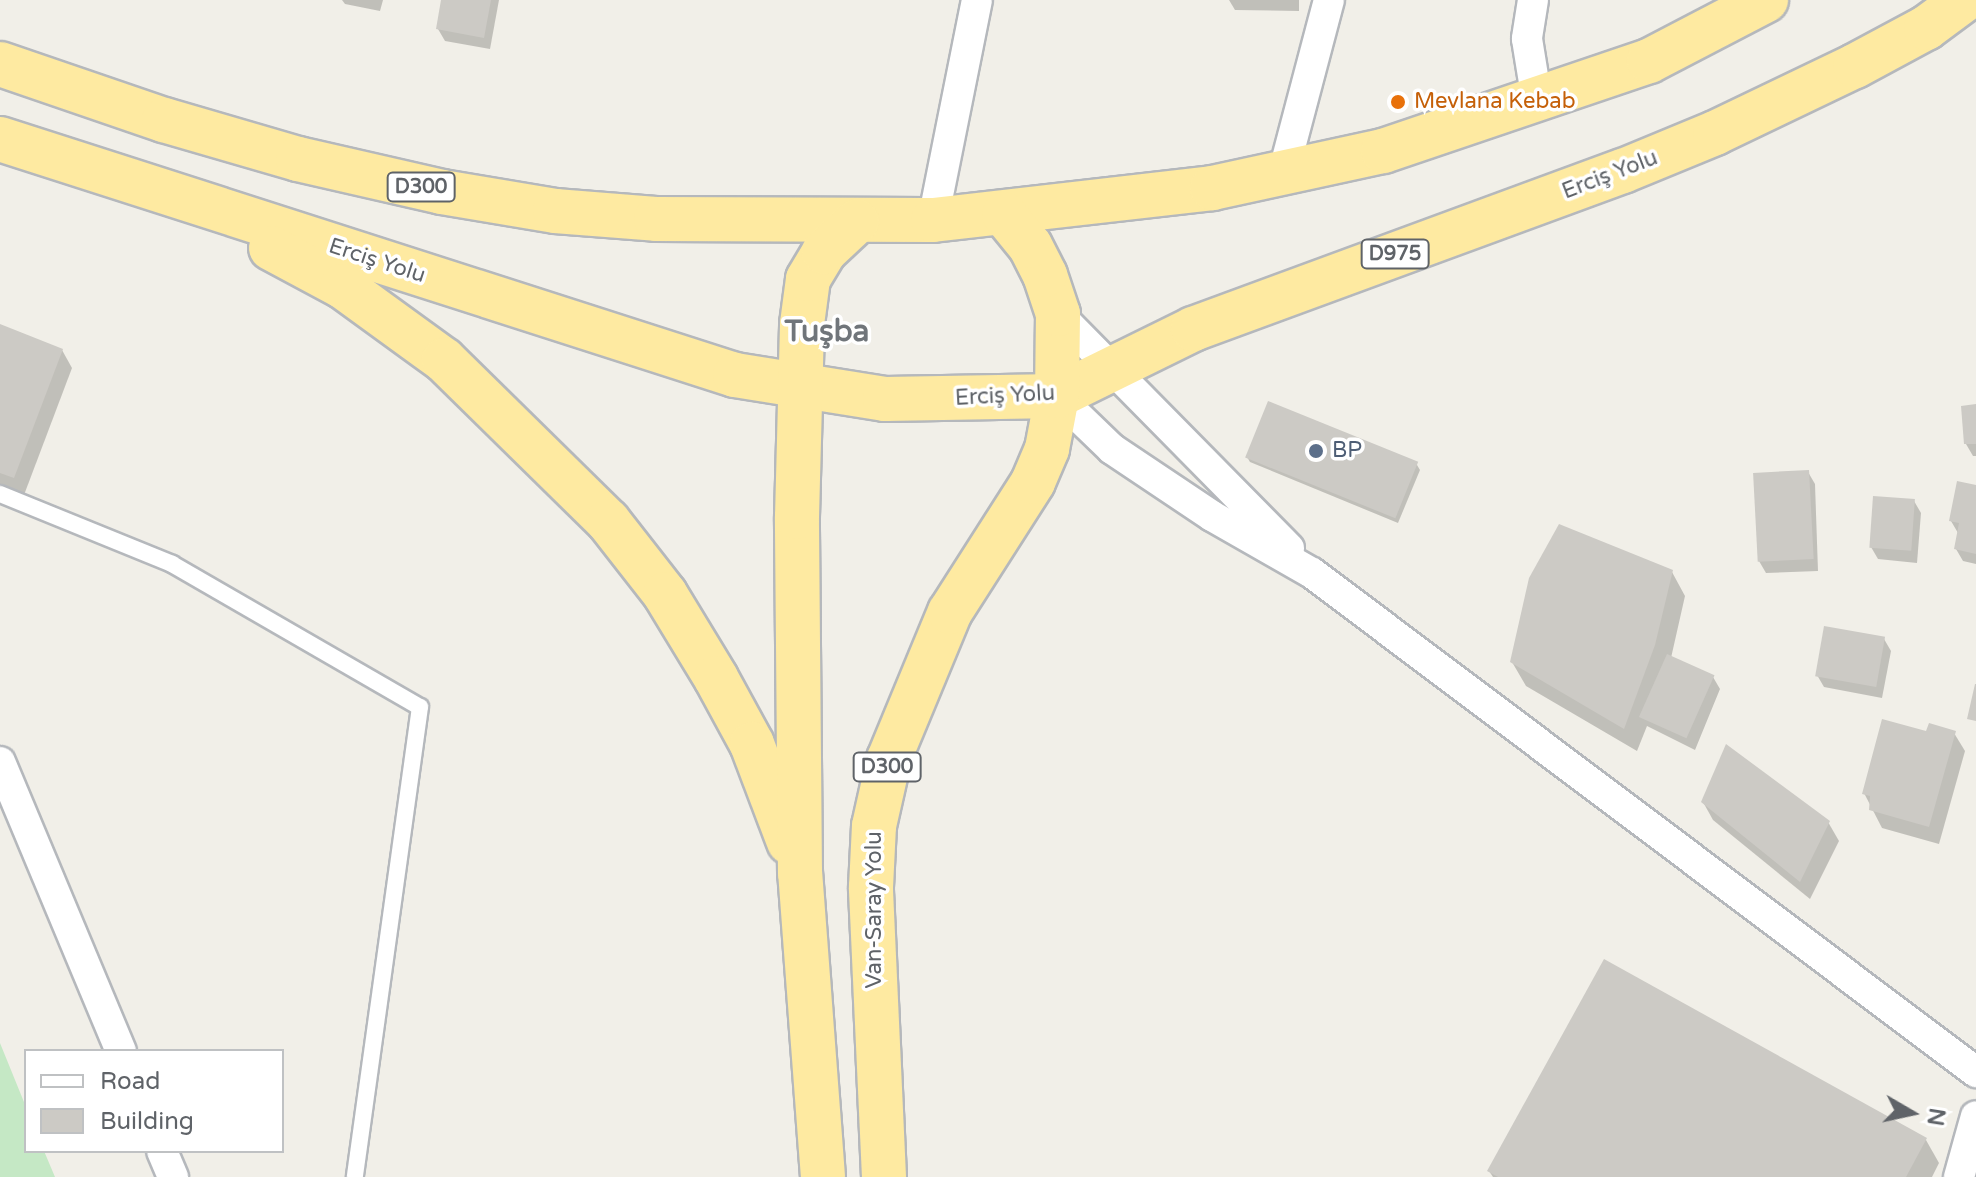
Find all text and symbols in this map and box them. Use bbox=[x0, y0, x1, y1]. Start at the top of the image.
place label: Mevlana Kebab bbox=[1414, 89, 1576, 115]
marker: Mevlana Kebab bbox=[1389, 93, 1407, 111]
street label: Erciş Yolu bbox=[1559, 145, 1661, 205]
road number: D300 bbox=[385, 171, 457, 203]
street label: Erciş Yolu bbox=[325, 233, 429, 289]
road number: D975 bbox=[1359, 238, 1431, 270]
district label: Tuşba bbox=[785, 314, 869, 350]
street label: Erciş Yolu bbox=[954, 380, 1056, 412]
place label: BP bbox=[1332, 438, 1362, 464]
marker: BP bbox=[1307, 442, 1325, 460]
road number: D300 bbox=[851, 751, 923, 783]
street label: Van-Saray Yolu bbox=[862, 831, 888, 989]
legend bbox=[24, 1049, 284, 1153]
text: Road bbox=[100, 1067, 160, 1096]
north arrow bbox=[1872, 1073, 1952, 1153]
text: N bbox=[1921, 1106, 1950, 1128]
text: Building bbox=[100, 1107, 194, 1136]

